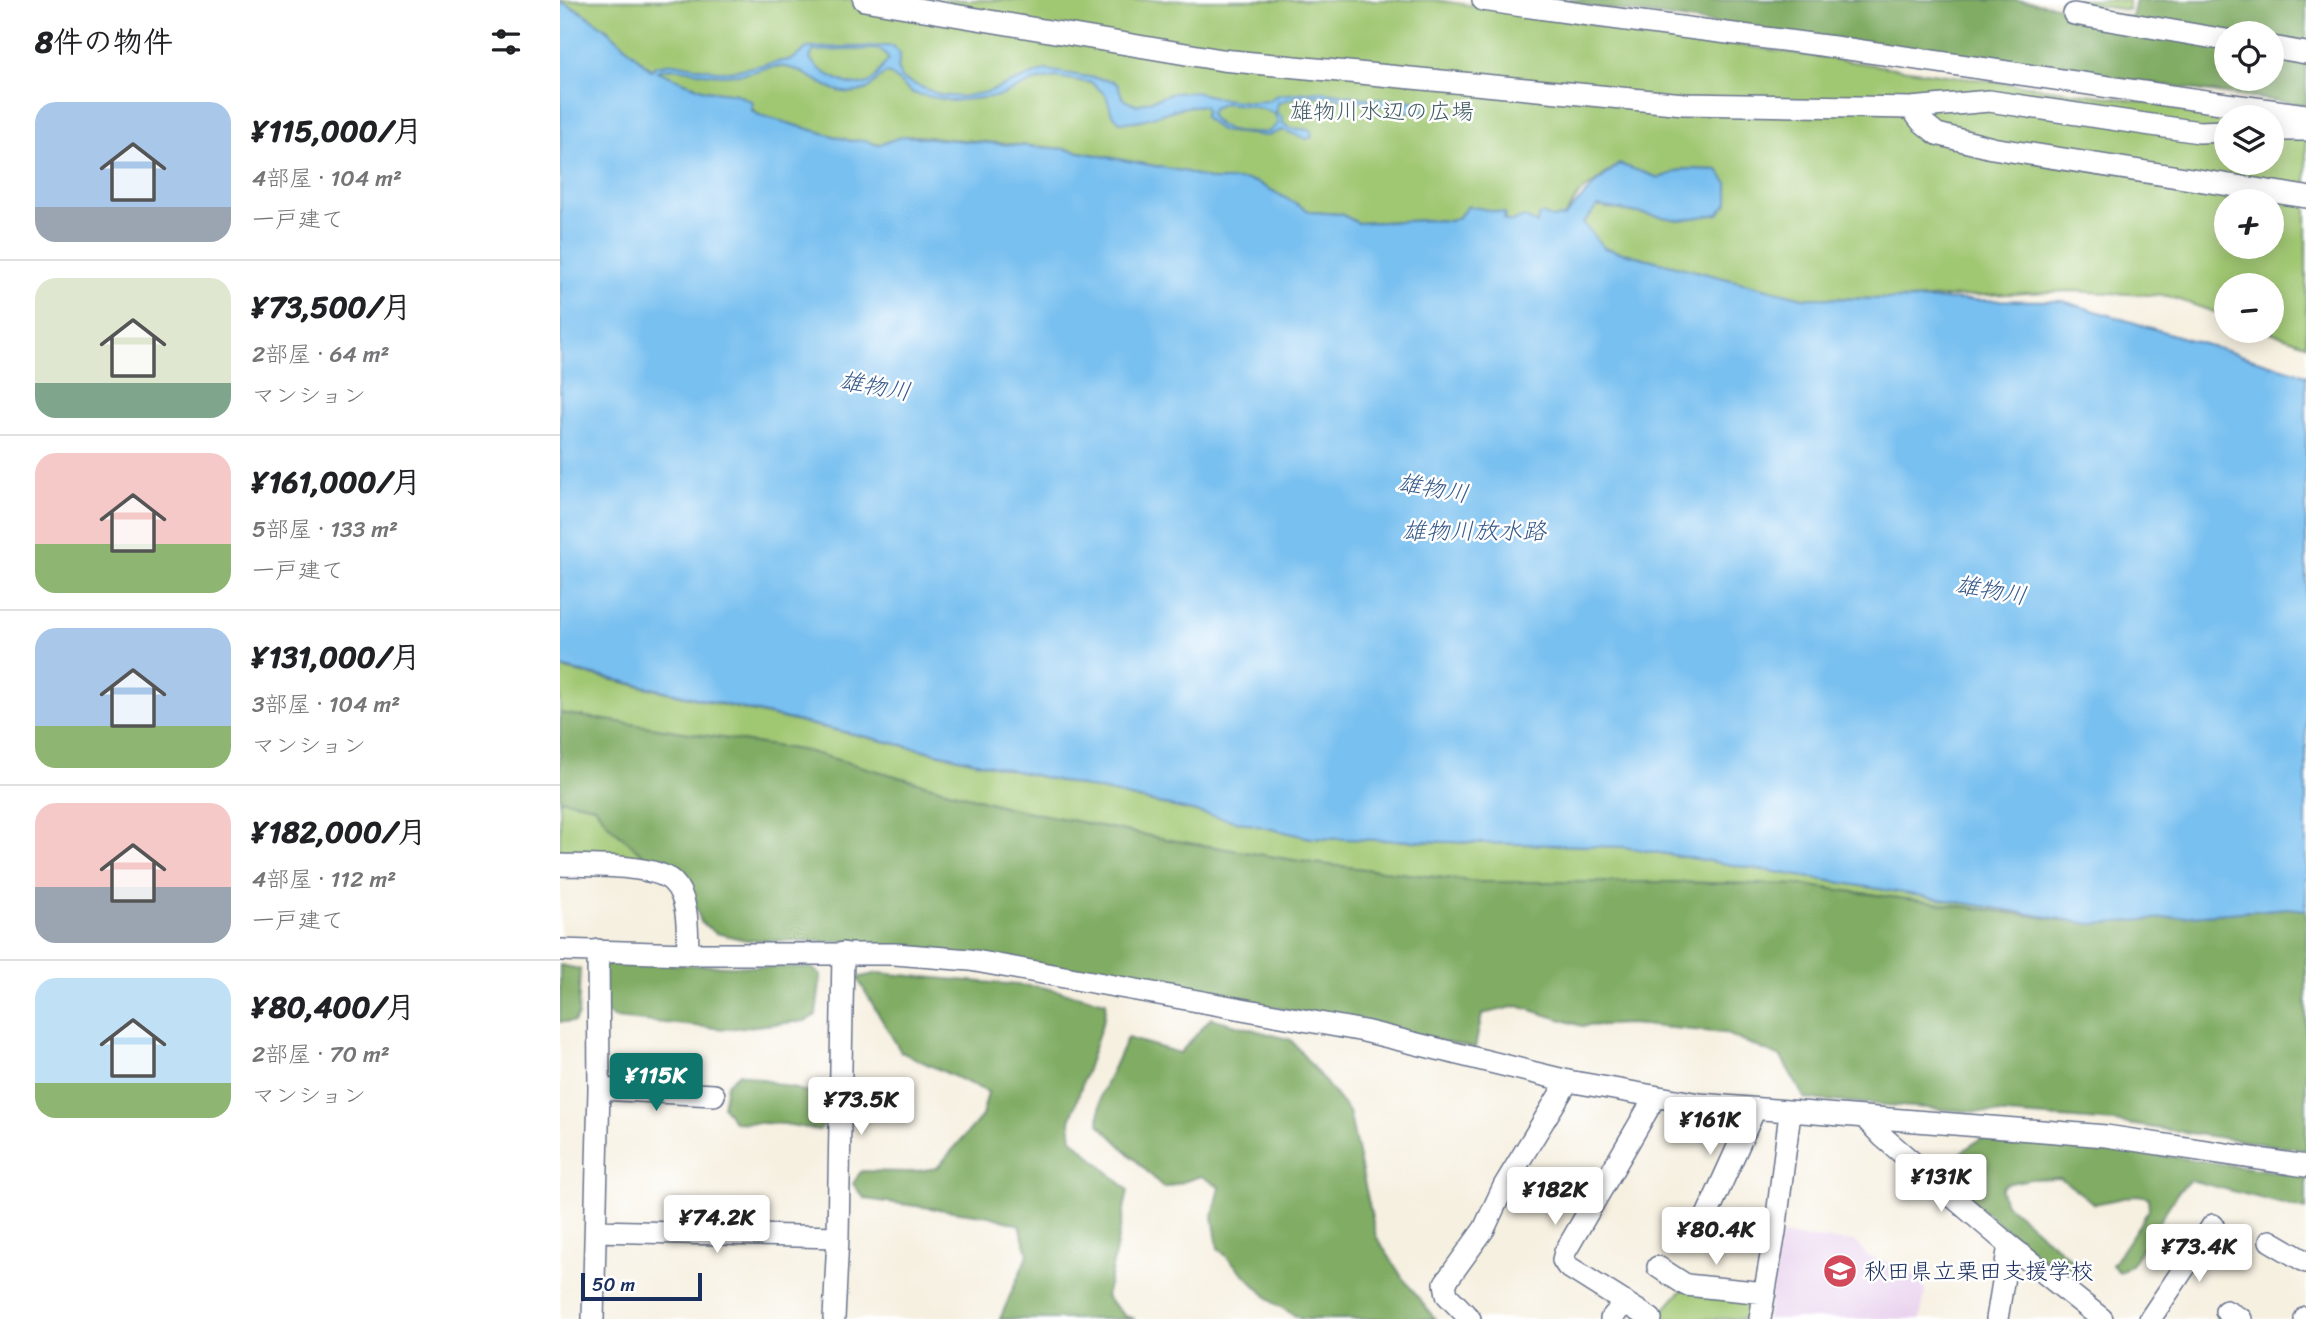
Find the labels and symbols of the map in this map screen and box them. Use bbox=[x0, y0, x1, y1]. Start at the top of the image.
park label: 雄物川水辺の広場 bbox=[1290, 91, 1474, 132]
water label: 雄物川 bbox=[836, 359, 914, 413]
water label: 雄物川 bbox=[1394, 461, 1472, 515]
water label: 雄物川放水路 bbox=[1402, 510, 1548, 552]
water label: 雄物川 bbox=[1952, 563, 2030, 617]
pin: ¥115K bbox=[607, 1054, 705, 1113]
pin: ¥73.5K bbox=[804, 1078, 918, 1137]
pin: ¥161K bbox=[1661, 1098, 1759, 1157]
pin: ¥131K bbox=[1892, 1154, 1990, 1214]
pin: ¥182K bbox=[1506, 1168, 1604, 1227]
pin: ¥74.2K bbox=[660, 1196, 774, 1255]
pin: ¥80.4K bbox=[1659, 1208, 1773, 1267]
pin: ¥73.4K bbox=[2142, 1224, 2256, 1284]
place label: 秋田県立栗田支援学校 bbox=[1864, 1251, 2094, 1292]
school or university icon: 秋田県立栗田支援学校 bbox=[1821, 1252, 1859, 1290]
scale bar bbox=[581, 1270, 702, 1302]

